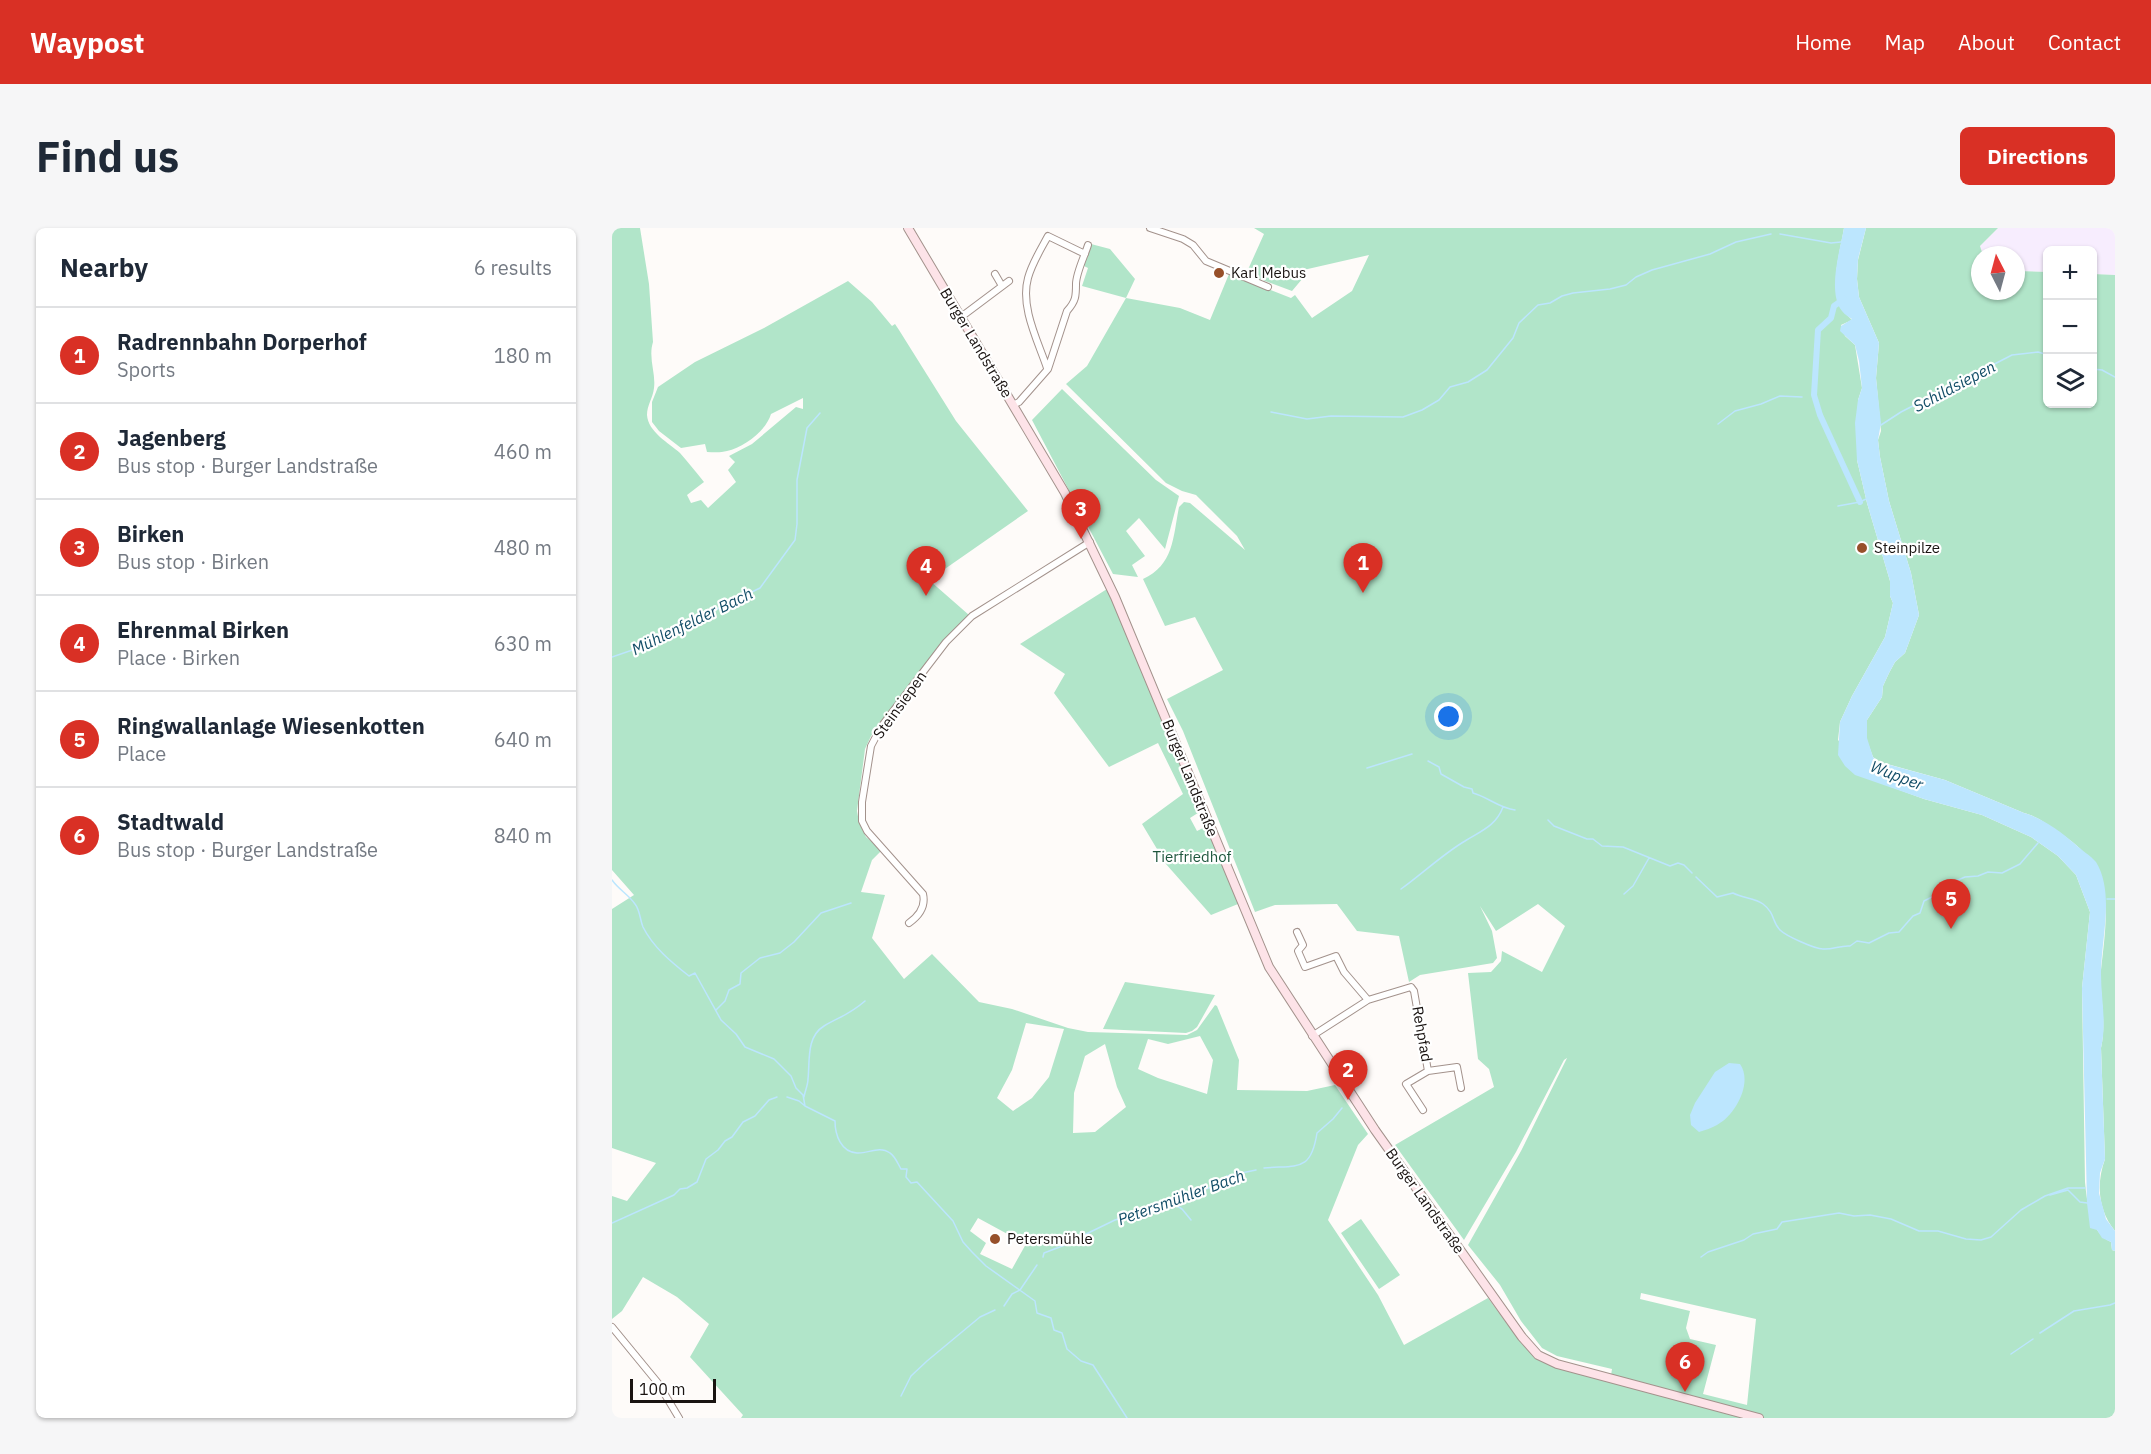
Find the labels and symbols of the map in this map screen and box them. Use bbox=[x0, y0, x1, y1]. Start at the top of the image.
north arrow bbox=[1971, 246, 2025, 300]
place label: Karl Mebus bbox=[1231, 263, 1306, 282]
marker: Karl Mebus bbox=[1212, 266, 1226, 280]
street label: Burger Landstraße bbox=[936, 284, 1017, 401]
water label: Schildsiepen bbox=[1909, 356, 1999, 416]
pin: 3 bbox=[1062, 490, 1100, 539]
place label: Steinpilze bbox=[1874, 538, 1940, 557]
marker: Steinpilze bbox=[1855, 541, 1869, 555]
pin: 1 bbox=[1344, 544, 1383, 593]
pin: 4 bbox=[906, 546, 946, 596]
water label: Mühlenfelder Bach bbox=[628, 583, 756, 659]
street label: Steinsiepen bbox=[869, 667, 931, 742]
your location bbox=[1434, 702, 1463, 731]
street label: Burger Landstraße bbox=[1158, 716, 1223, 839]
water label: Wupper bbox=[1868, 756, 1927, 795]
park label: Tierfriedhof bbox=[1153, 847, 1232, 866]
pin: 5 bbox=[1932, 880, 1970, 929]
street label: Rehpfad bbox=[1408, 1005, 1437, 1063]
pin: 2 bbox=[1328, 1050, 1368, 1100]
street label: Burger Landstraße bbox=[1382, 1144, 1469, 1257]
water label: Petersmühler Bach bbox=[1115, 1165, 1247, 1229]
place label: Petersmühle bbox=[1007, 1229, 1093, 1248]
marker: Petersmühle bbox=[988, 1232, 1002, 1246]
pin: 6 bbox=[1666, 1342, 1704, 1392]
scale bar bbox=[630, 1376, 716, 1404]

